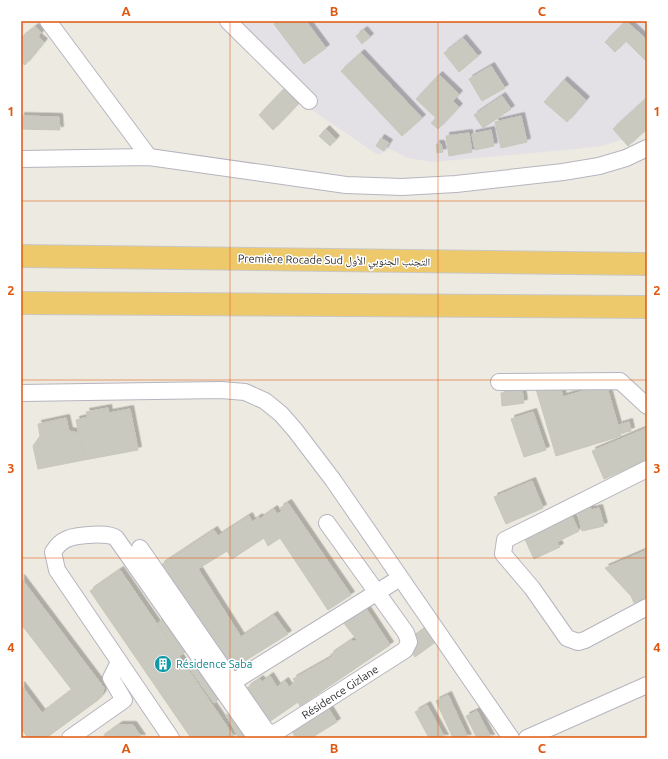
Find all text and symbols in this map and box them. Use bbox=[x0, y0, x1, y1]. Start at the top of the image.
text: A bbox=[121, 4, 131, 18]
text: B bbox=[330, 4, 339, 18]
text: C bbox=[538, 4, 547, 18]
text: 1 bbox=[7, 104, 15, 118]
text: 1 bbox=[653, 104, 661, 118]
street label: Première Rocade Sud التجنب الجنوبي الأول bbox=[238, 252, 430, 270]
text: 2 bbox=[7, 283, 15, 297]
text: 2 bbox=[653, 283, 661, 297]
text: 3 bbox=[7, 461, 15, 475]
text: 3 bbox=[653, 461, 661, 475]
text: 4 bbox=[7, 640, 15, 654]
text: 4 bbox=[653, 640, 661, 654]
building icon: Résidence Saba bbox=[153, 654, 173, 674]
place label: Résidence Saba bbox=[176, 658, 252, 670]
street label: Résidence Gizlane bbox=[300, 663, 380, 721]
text: A bbox=[121, 741, 131, 755]
text: B bbox=[330, 741, 339, 755]
text: C bbox=[538, 741, 547, 755]

